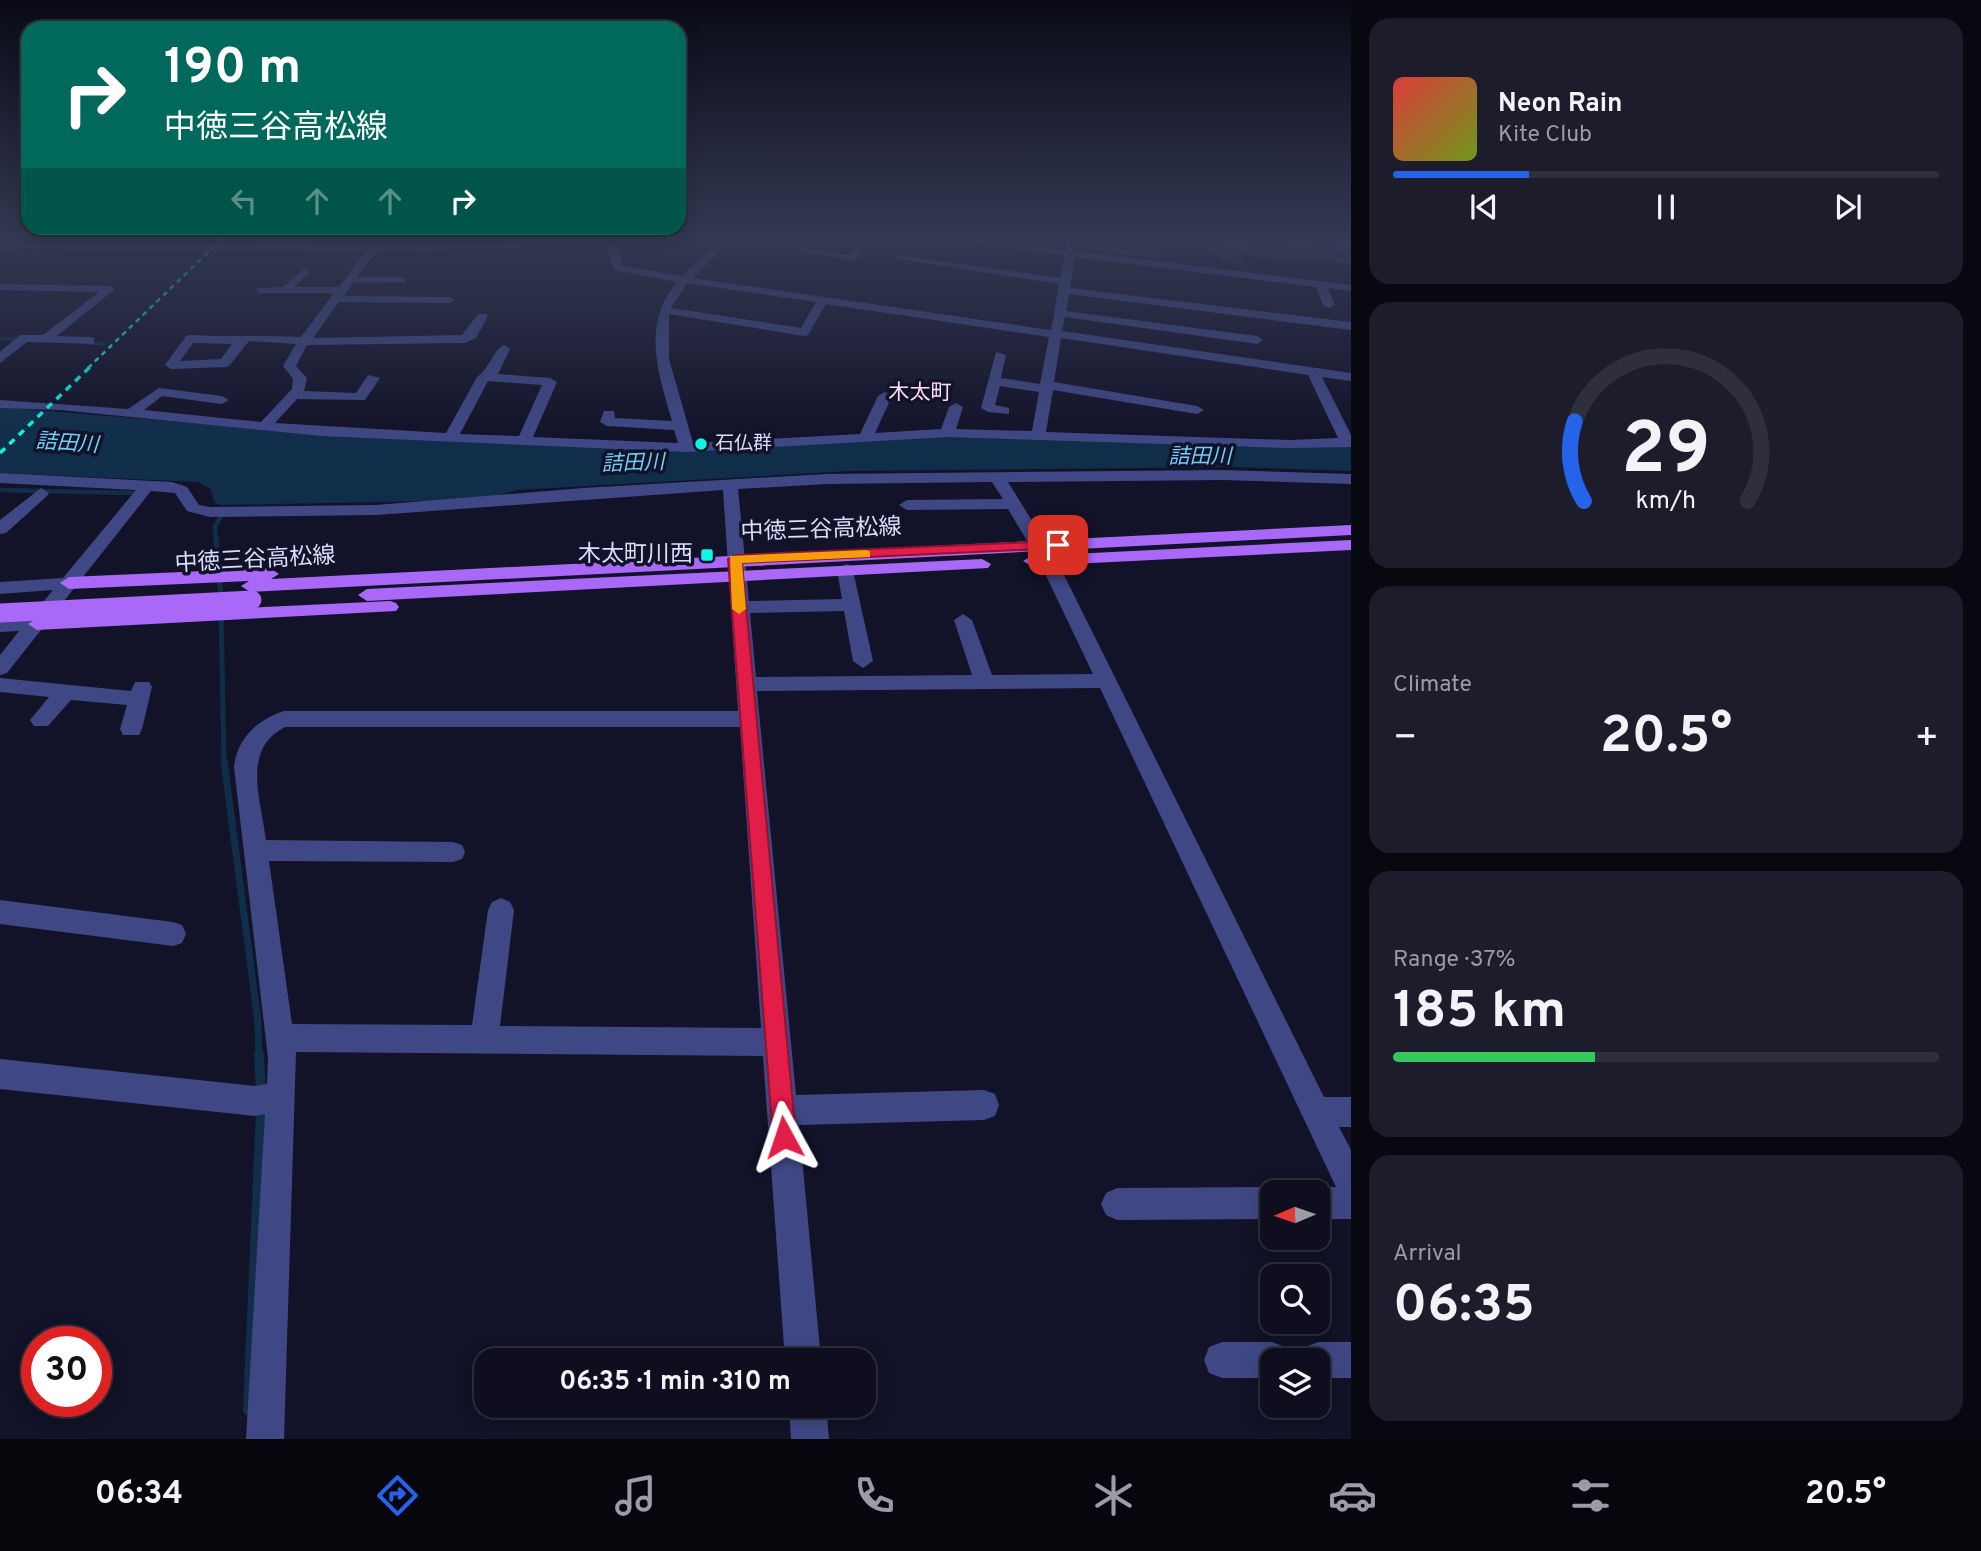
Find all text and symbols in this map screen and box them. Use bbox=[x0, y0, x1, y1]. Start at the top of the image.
text: 190 m bbox=[164, 39, 301, 101]
icon: right bbox=[49, 49, 140, 140]
text: Neon Rain bbox=[1498, 88, 1623, 121]
text: 中徳三谷高松線 bbox=[164, 109, 388, 149]
text: Kite Club bbox=[1498, 121, 1592, 150]
icon: left bbox=[225, 182, 263, 220]
icon: ahead bbox=[298, 182, 336, 220]
icon: ahead bbox=[371, 182, 409, 220]
icon: right bbox=[444, 182, 482, 220]
icon: previous bbox=[1465, 188, 1503, 226]
icon: pause bbox=[1647, 188, 1685, 226]
icon: next bbox=[1829, 188, 1867, 226]
district label: 木太町 bbox=[889, 380, 952, 407]
text: 29 bbox=[1621, 408, 1711, 500]
water label: 詰田川 bbox=[35, 428, 101, 460]
place label: 石仏群 bbox=[715, 432, 772, 456]
marker: 石仏群 bbox=[693, 436, 709, 452]
water label: 詰田川 bbox=[1169, 444, 1233, 471]
water label: 詰田川 bbox=[601, 449, 667, 479]
text: km/h bbox=[1636, 486, 1696, 518]
street label: 中徳三谷高松線 bbox=[740, 514, 902, 548]
pin bbox=[1028, 515, 1088, 575]
icon: arrive bbox=[1039, 526, 1077, 564]
place label: 木太町川西 bbox=[578, 541, 693, 570]
street label: 中徳三谷高松線 bbox=[174, 542, 336, 580]
marker: 木太町川西 bbox=[699, 547, 715, 563]
text: Climate bbox=[1393, 671, 1472, 700]
text: 20.5° bbox=[1600, 705, 1732, 771]
text: − bbox=[1393, 715, 1418, 764]
text: + bbox=[1914, 715, 1939, 764]
text: Range · 37% bbox=[1393, 946, 1515, 975]
text: 185 km bbox=[1393, 980, 1566, 1046]
position arrow bbox=[747, 1100, 821, 1174]
north arrow bbox=[1260, 1180, 1330, 1250]
map controls bbox=[1260, 1180, 1330, 1418]
text: Arrival bbox=[1393, 1240, 1462, 1269]
button: search bbox=[1260, 1264, 1330, 1334]
text: 06:35 bbox=[1393, 1274, 1535, 1340]
speed limit sign: 30 bbox=[21, 1326, 112, 1417]
button: layers bbox=[1260, 1348, 1330, 1418]
text: 06:35 · 1 min · 310 m bbox=[559, 1366, 791, 1399]
icon: directions bbox=[373, 1471, 422, 1520]
icon: music bbox=[611, 1471, 660, 1520]
icon: phone bbox=[850, 1471, 899, 1520]
icon: climate bbox=[1089, 1471, 1138, 1520]
icon: car bbox=[1328, 1471, 1377, 1520]
icon: filters bbox=[1566, 1471, 1615, 1520]
text: 06:34 bbox=[95, 1475, 183, 1515]
text: 20.5° bbox=[1805, 1475, 1886, 1515]

